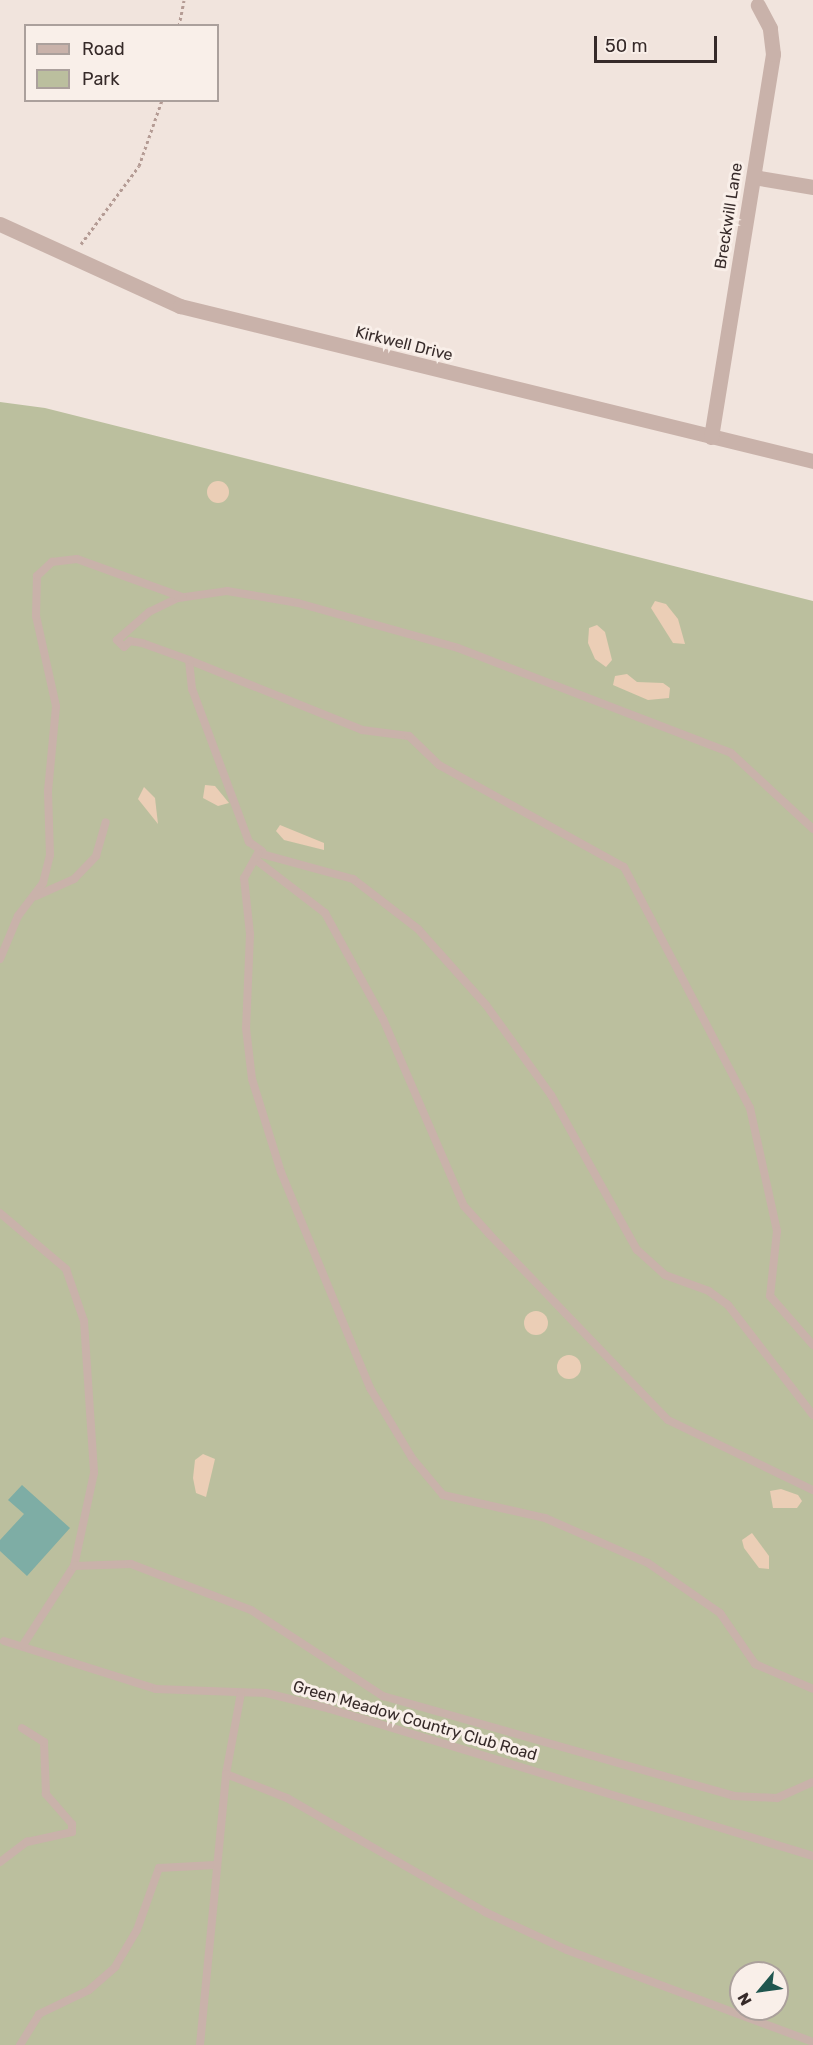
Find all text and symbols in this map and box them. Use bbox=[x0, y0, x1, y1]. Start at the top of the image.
legend bbox=[24, 24, 219, 102]
scale bar bbox=[597, 24, 720, 62]
text: 50 m bbox=[605, 35, 648, 57]
text: Road bbox=[82, 38, 125, 60]
text: Park bbox=[82, 68, 119, 90]
street label: Breckwill Lane bbox=[711, 161, 747, 271]
street label: Kirkwell Drive bbox=[353, 323, 455, 365]
street label: Green Meadow Country Club Road bbox=[290, 1677, 540, 1765]
north arrow bbox=[729, 1961, 789, 2021]
text: N bbox=[733, 1989, 756, 2009]

